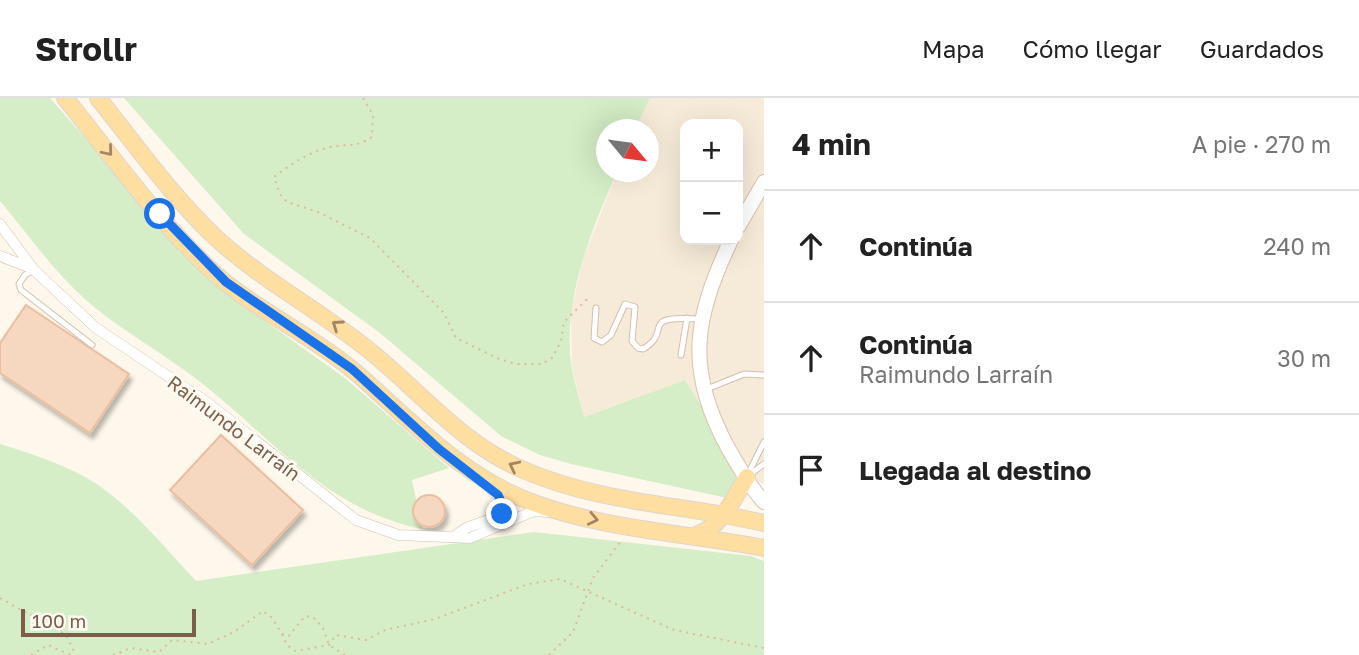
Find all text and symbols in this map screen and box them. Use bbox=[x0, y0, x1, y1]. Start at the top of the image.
text: Strollr bbox=[35, 29, 137, 68]
text: Mapa bbox=[922, 34, 985, 63]
text: Cómo llegar bbox=[1023, 34, 1162, 63]
text: Guardados bbox=[1200, 34, 1324, 63]
north arrow bbox=[596, 119, 659, 182]
map controls bbox=[680, 119, 743, 245]
button: + bbox=[680, 119, 743, 182]
text: 4 min bbox=[792, 126, 871, 162]
text: A pie · 270 m bbox=[1192, 130, 1331, 158]
one-way arrow bbox=[100, 142, 112, 155]
button: − bbox=[680, 182, 743, 245]
route start bbox=[144, 198, 175, 229]
icon: ahead bbox=[792, 227, 830, 265]
text: Continúa bbox=[859, 231, 973, 262]
text: 240 m bbox=[1263, 232, 1331, 260]
one-way arrow bbox=[332, 321, 345, 334]
text: Continúa bbox=[859, 329, 973, 360]
icon: ahead bbox=[792, 339, 830, 377]
text: 30 m bbox=[1277, 344, 1331, 372]
text: Raimundo Larraín bbox=[859, 360, 1053, 388]
street label: Raimundo Larraín bbox=[163, 370, 305, 485]
icon: arrive bbox=[792, 451, 830, 489]
text: Llegada al destino bbox=[859, 455, 1091, 486]
one-way arrow bbox=[509, 460, 521, 474]
route end bbox=[486, 498, 517, 529]
one-way arrow bbox=[587, 511, 599, 526]
scale bar bbox=[21, 606, 196, 638]
text: 100 m bbox=[32, 609, 86, 632]

